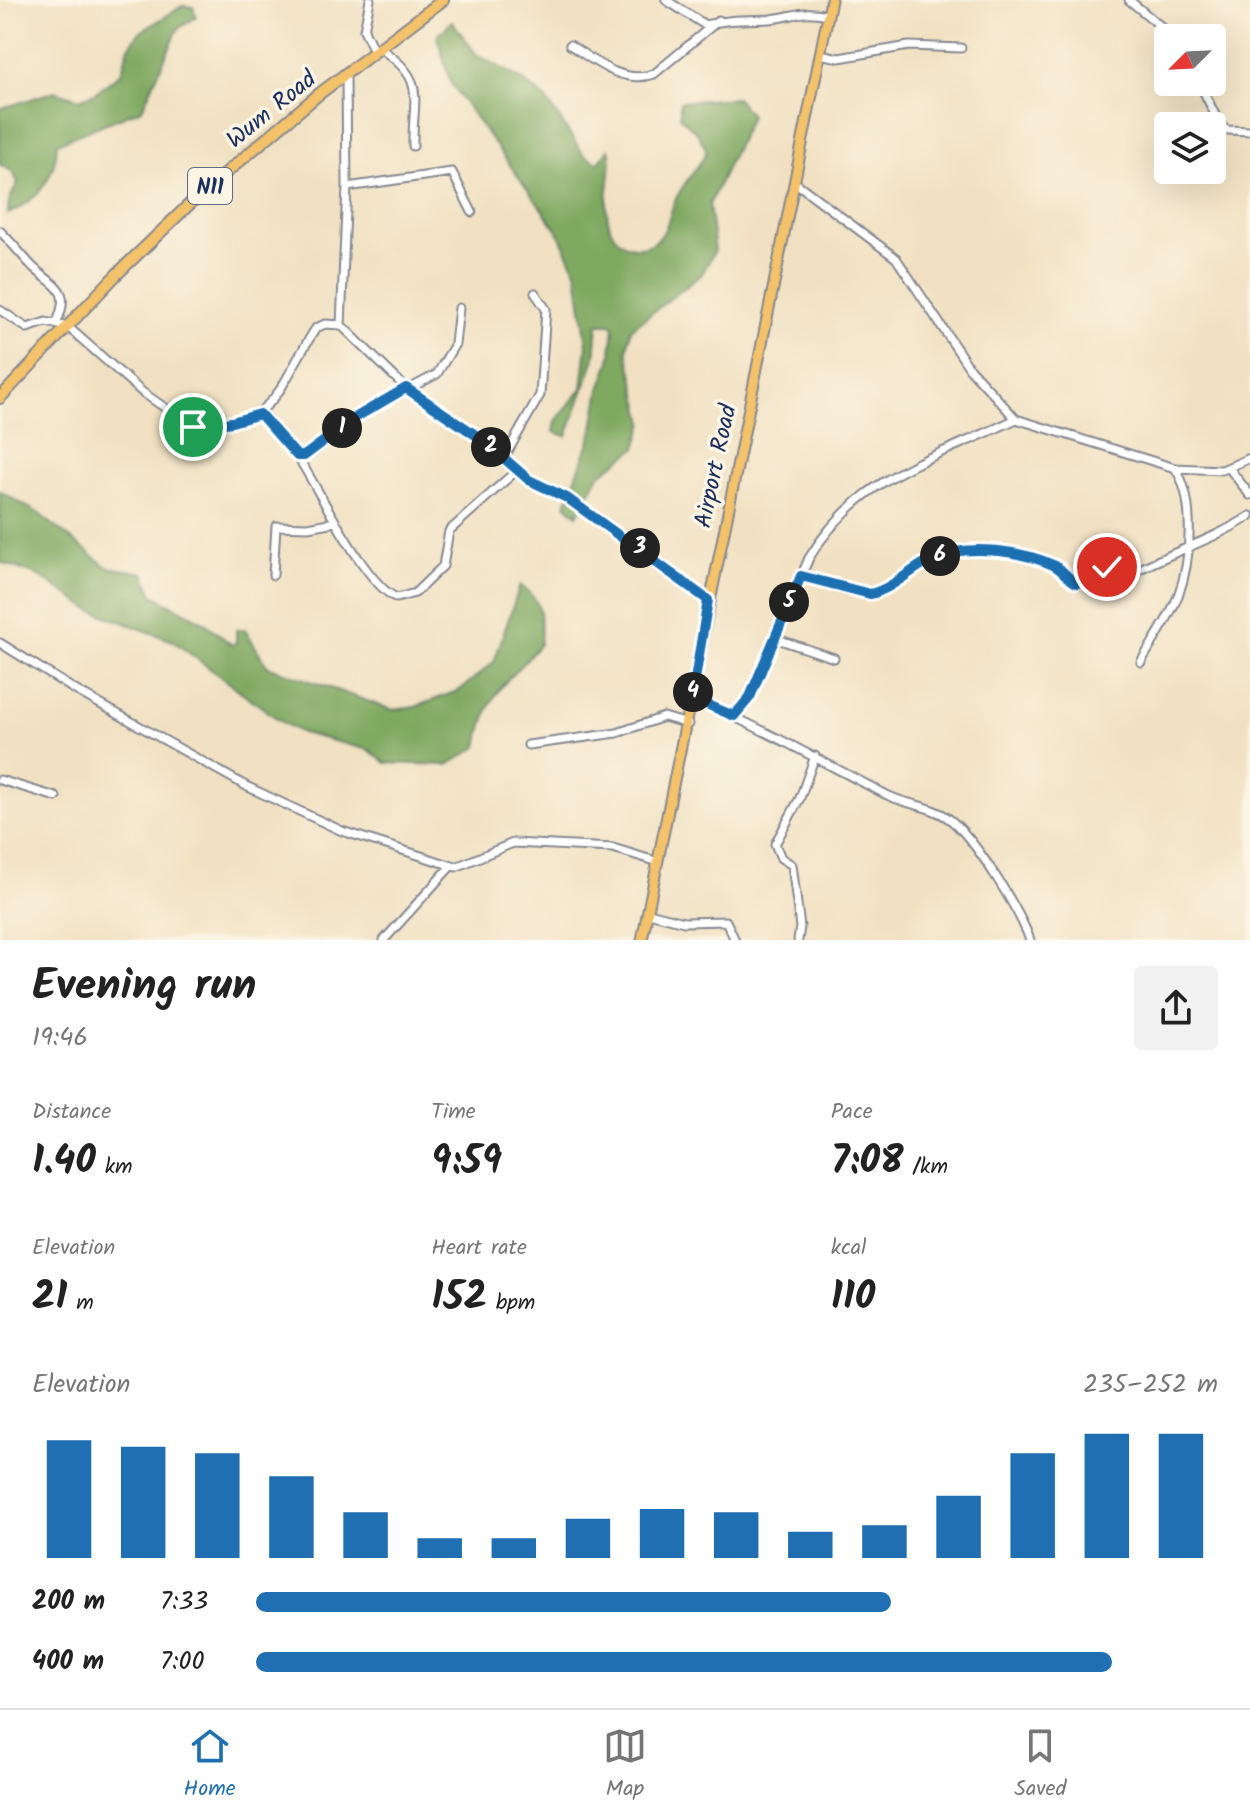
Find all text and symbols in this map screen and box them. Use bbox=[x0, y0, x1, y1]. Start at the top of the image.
north arrow bbox=[1154, 24, 1226, 96]
map controls bbox=[1154, 24, 1226, 184]
street label: Wum Road bbox=[218, 61, 327, 159]
button: layers bbox=[1154, 112, 1226, 184]
road number: N11 bbox=[188, 168, 232, 204]
pin bbox=[159, 393, 227, 461]
street label: Airport Road bbox=[684, 400, 749, 532]
icon: arrive bbox=[171, 405, 215, 449]
pin: 1 bbox=[322, 408, 362, 448]
text: 1 bbox=[339, 410, 345, 445]
pin: 2 bbox=[471, 427, 511, 467]
text: 2 bbox=[485, 429, 497, 464]
pin: 3 bbox=[620, 528, 660, 568]
text: 3 bbox=[634, 530, 646, 565]
pin bbox=[1073, 533, 1141, 601]
pin: 6 bbox=[920, 536, 960, 576]
text: 6 bbox=[934, 538, 946, 573]
icon: check bbox=[1085, 545, 1129, 589]
pin: 5 bbox=[769, 582, 809, 622]
text: 5 bbox=[783, 584, 795, 619]
pin: 4 bbox=[673, 672, 713, 712]
text: 4 bbox=[687, 674, 699, 709]
text: Evening run bbox=[32, 952, 256, 1022]
button: share bbox=[1134, 966, 1218, 1050]
text: 19:46 bbox=[32, 1017, 88, 1059]
text: Distance bbox=[32, 1095, 111, 1130]
text: Time bbox=[431, 1095, 476, 1130]
text: Pace bbox=[831, 1095, 873, 1130]
text: 1.40 bbox=[32, 1130, 96, 1194]
text: 9:59 bbox=[431, 1130, 502, 1194]
text: 7:08 bbox=[831, 1130, 904, 1194]
text: km bbox=[96, 1150, 133, 1185]
text: /km bbox=[904, 1150, 948, 1185]
text: Elevation bbox=[32, 1231, 115, 1266]
text: Heart rate bbox=[431, 1231, 527, 1266]
text: kcal bbox=[831, 1231, 866, 1266]
text: 21 bbox=[32, 1266, 67, 1330]
text: 152 bbox=[431, 1266, 487, 1330]
text: 110 bbox=[831, 1266, 875, 1330]
text: m bbox=[67, 1286, 94, 1321]
text: bpm bbox=[487, 1286, 535, 1321]
text: Elevation bbox=[32, 1364, 130, 1406]
text: 235–252 m bbox=[1083, 1364, 1218, 1406]
text: 200 m bbox=[32, 1581, 105, 1623]
text: 7:33 bbox=[160, 1581, 208, 1623]
text: 400 m bbox=[32, 1641, 104, 1683]
text: 7:00 bbox=[160, 1641, 204, 1683]
tab: Home bbox=[184, 1724, 236, 1807]
tab: Map bbox=[603, 1724, 647, 1807]
tab: Saved bbox=[1014, 1724, 1066, 1807]

